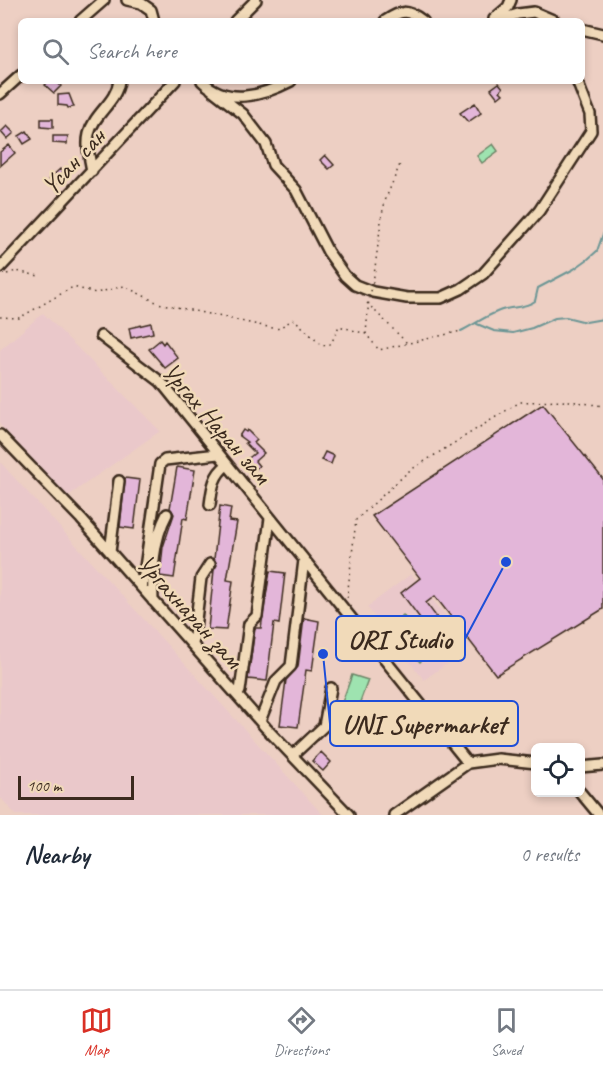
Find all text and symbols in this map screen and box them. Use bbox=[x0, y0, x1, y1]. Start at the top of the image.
search box bbox=[18, 18, 585, 84]
icon: search bbox=[39, 35, 72, 68]
text: Search here bbox=[87, 37, 177, 65]
street label: Үсан сан bbox=[34, 120, 113, 202]
street label: Ургах Наран зам bbox=[155, 356, 279, 492]
street label: Ургахнаран зам bbox=[129, 547, 251, 677]
callout: ORI Studio bbox=[336, 616, 465, 661]
text: ORI Studio bbox=[348, 622, 454, 656]
callout: UNI Supermarket bbox=[330, 701, 518, 746]
text: UNI Supermarket bbox=[342, 707, 510, 741]
map controls bbox=[531, 743, 585, 797]
button: locate bbox=[531, 743, 585, 797]
scale bar bbox=[18, 773, 134, 800]
text: 100 m bbox=[27, 776, 61, 796]
text: Nearby bbox=[24, 838, 89, 871]
text: 0 results bbox=[520, 842, 579, 867]
tab: Map bbox=[80, 1004, 113, 1060]
tab: Directions bbox=[274, 1004, 329, 1060]
tab: Saved bbox=[490, 1004, 523, 1060]

